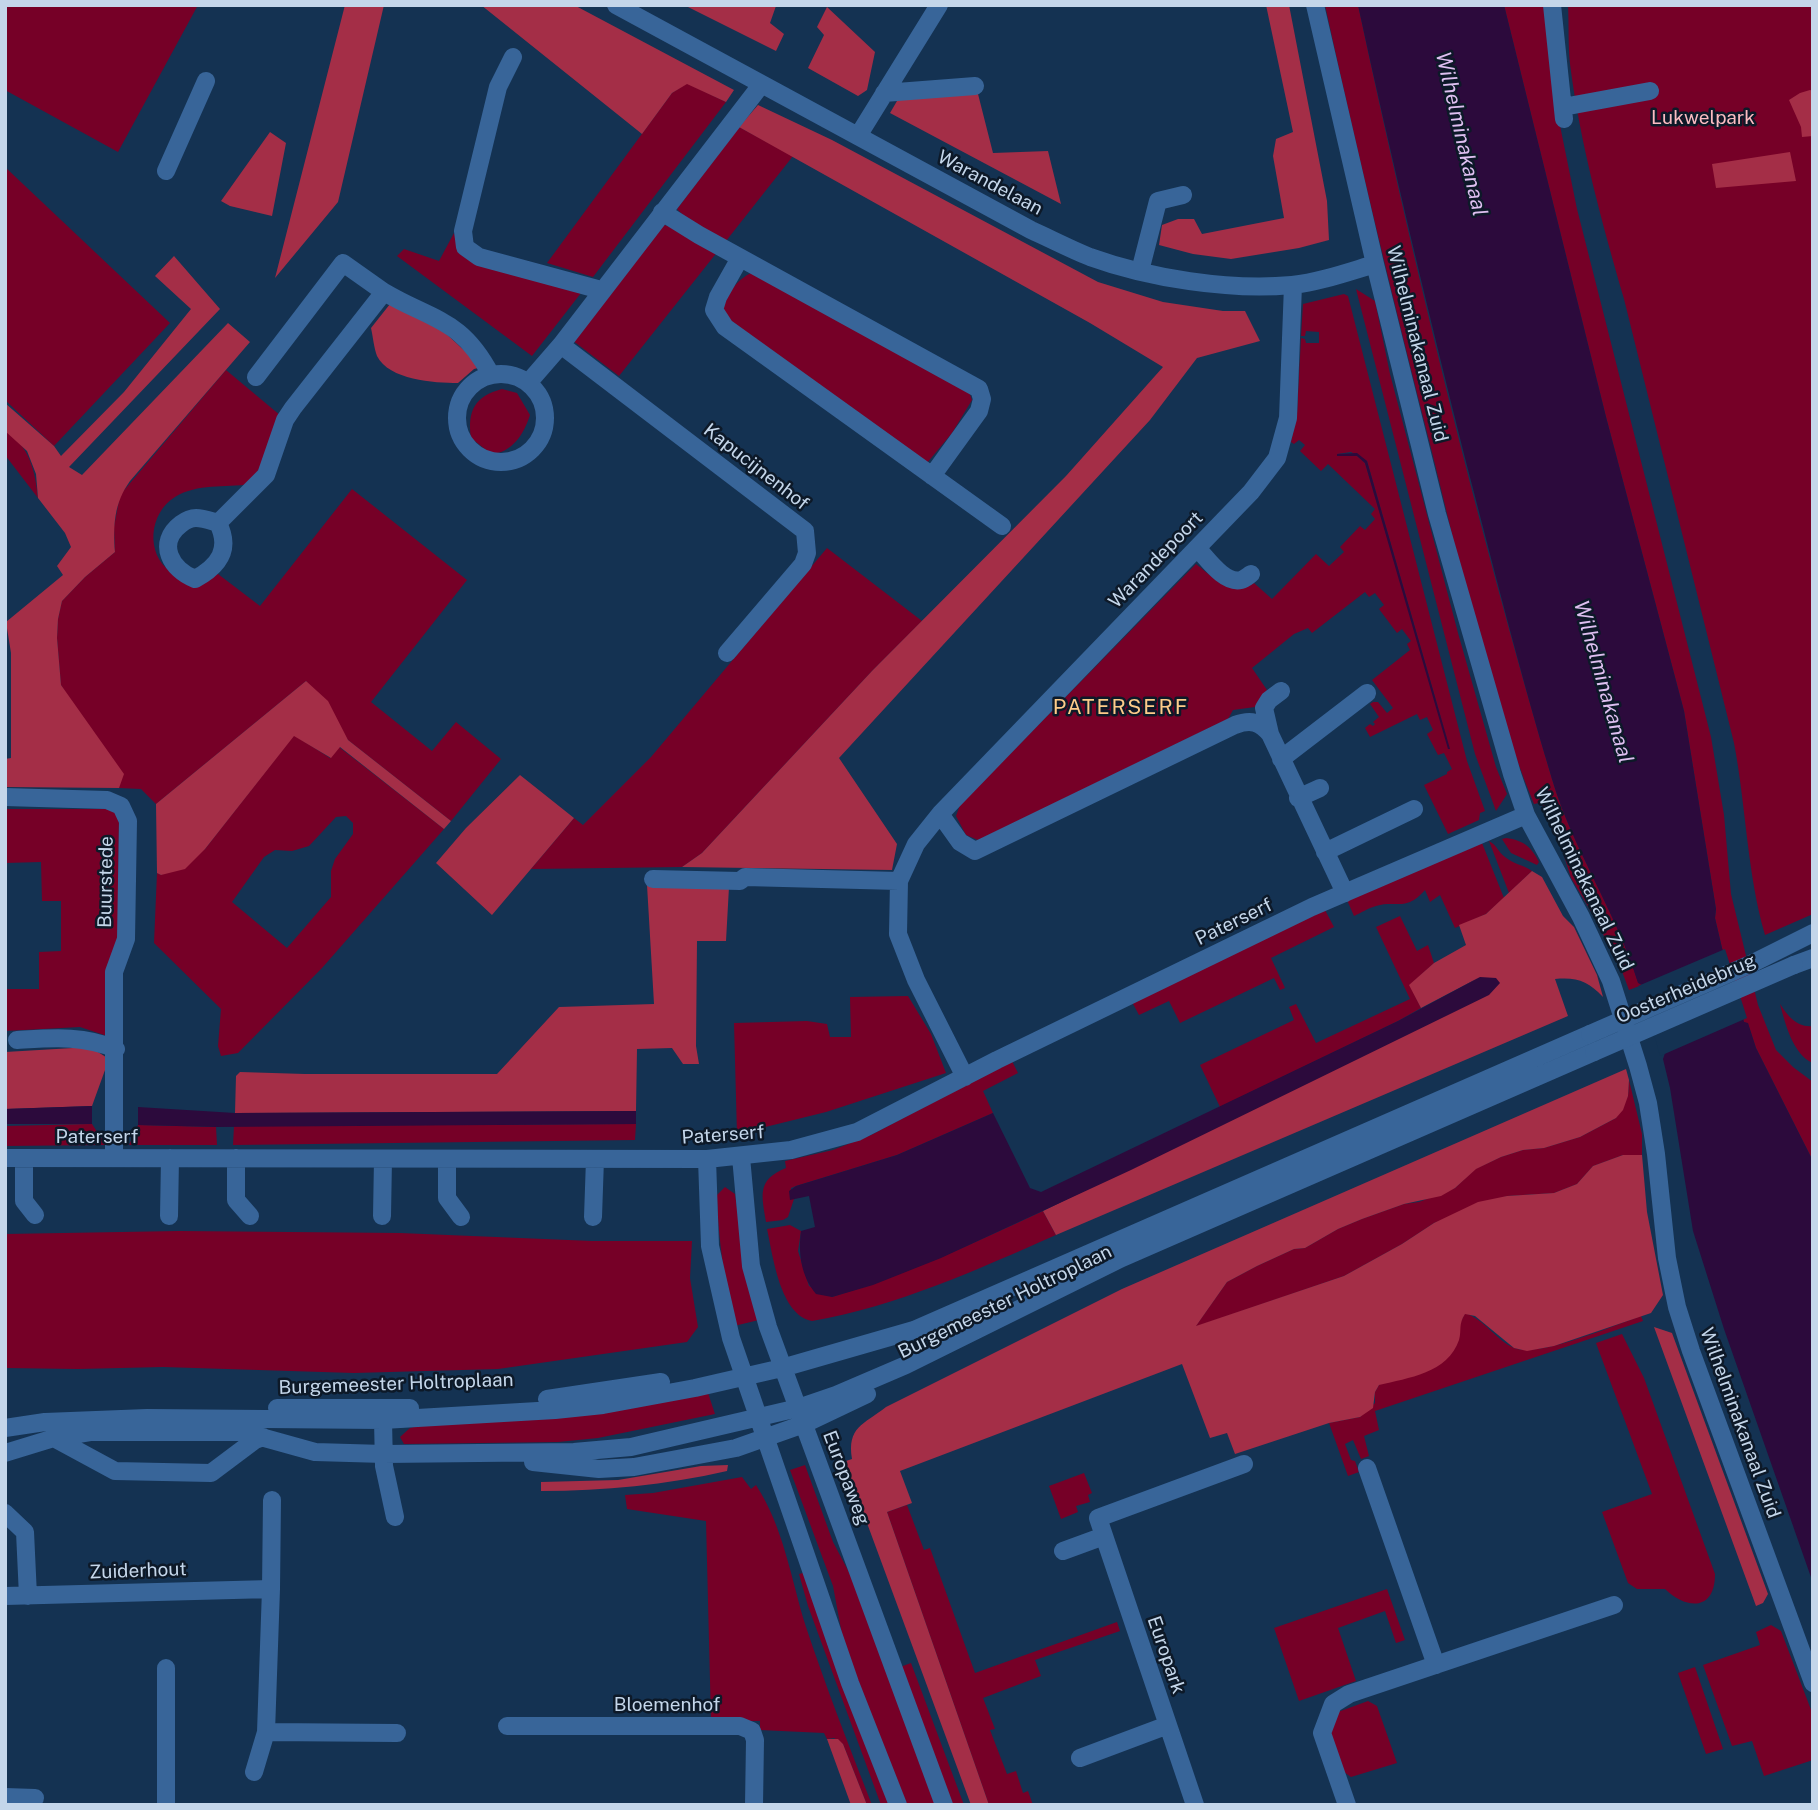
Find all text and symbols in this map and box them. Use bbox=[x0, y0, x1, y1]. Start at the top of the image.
water label: Wilhelminakanaal bbox=[1430, 49, 1492, 219]
park label: Lukwelpark bbox=[1651, 107, 1755, 129]
street label: Warandelaan bbox=[933, 146, 1047, 220]
street label: Wilhelminakanaal Zuid bbox=[1382, 244, 1452, 444]
street label: Kapucijnenhof bbox=[699, 419, 813, 515]
street label: Warandepoort bbox=[1104, 507, 1208, 613]
water label: Wilhelminakanaal bbox=[1568, 598, 1638, 766]
district label: PATERSERF bbox=[1054, 695, 1188, 721]
street label: Wilhelminakanaal Zuid bbox=[1530, 784, 1638, 974]
street label: Buurstede bbox=[94, 836, 118, 928]
street label: Paterserf bbox=[1192, 894, 1276, 950]
street label: Oosterheidebrug bbox=[1613, 949, 1759, 1029]
street label: Paterserf bbox=[681, 1121, 765, 1149]
street label: Paterserf bbox=[56, 1126, 138, 1148]
street label: Burgemeester Holtroplaan bbox=[894, 1240, 1116, 1364]
street label: Wilhelminakanaal Zuid bbox=[1695, 1325, 1785, 1521]
street label: Burgemeester Holtroplaan bbox=[278, 1369, 514, 1399]
street label: Europaweg bbox=[818, 1428, 874, 1528]
street label: Zuiderhout bbox=[89, 1558, 187, 1584]
street label: Europark bbox=[1142, 1613, 1190, 1697]
street label: Bloemenhof bbox=[614, 1694, 720, 1716]

